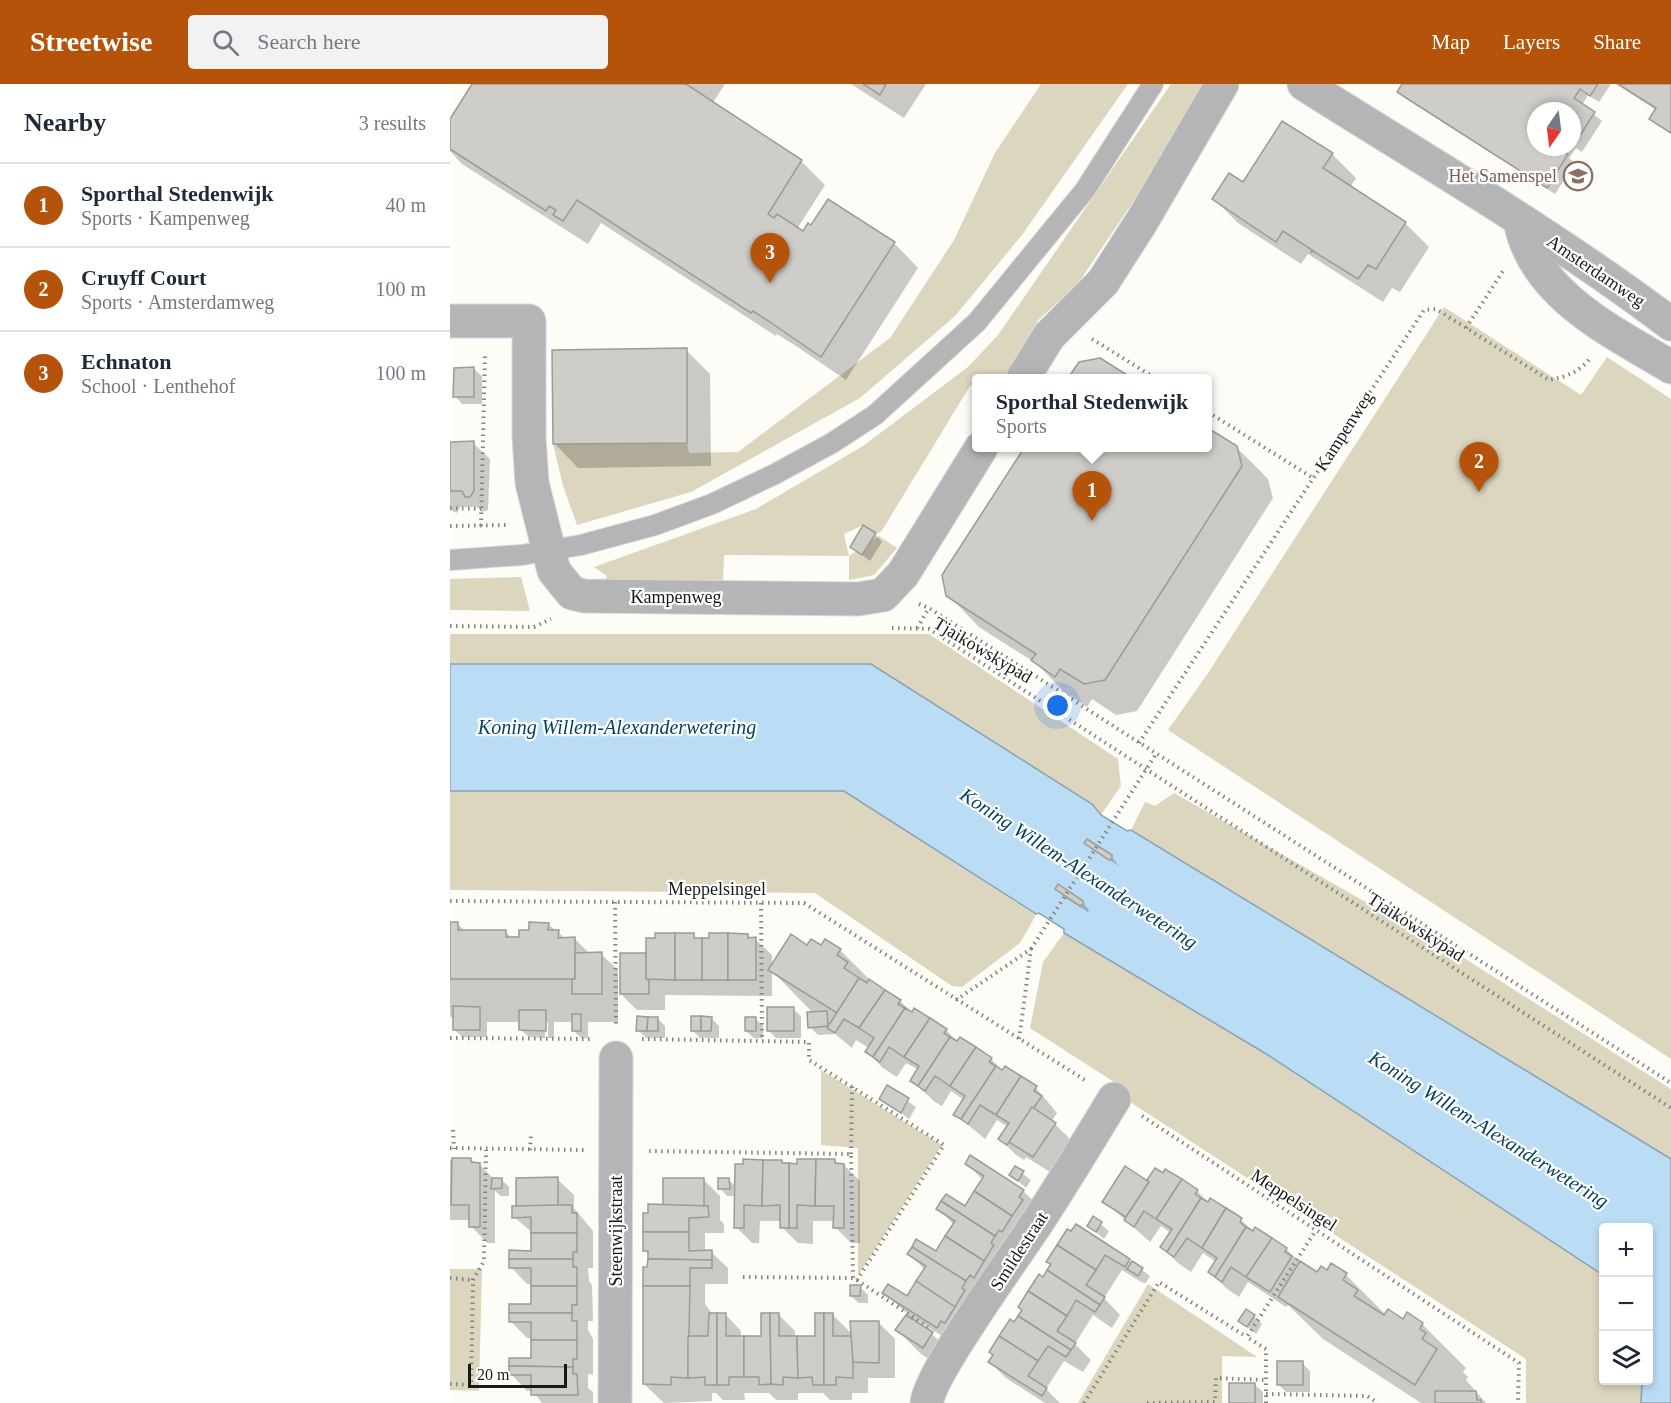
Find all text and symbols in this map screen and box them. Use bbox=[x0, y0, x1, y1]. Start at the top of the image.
search box bbox=[188, 15, 608, 69]
text: Streetwise bbox=[30, 26, 152, 57]
icon: search bbox=[209, 26, 242, 59]
text: Search here bbox=[257, 29, 361, 54]
text: Map bbox=[1432, 30, 1470, 54]
text: Layers bbox=[1503, 30, 1560, 54]
text: Share bbox=[1593, 30, 1641, 54]
north arrow bbox=[1527, 102, 1581, 156]
text: Nearby bbox=[24, 108, 106, 137]
text: 3 results bbox=[359, 112, 426, 134]
school or university icon: Het Samenspel bbox=[1562, 160, 1594, 192]
place label: Het Samenspel bbox=[1449, 166, 1557, 186]
text: Sporthal Stedenwijk bbox=[81, 181, 274, 206]
text: 1 bbox=[39, 194, 49, 216]
text: 40 m bbox=[385, 194, 426, 216]
text: Sports · Kampenweg bbox=[81, 207, 250, 229]
street label: Amsterdamweg bbox=[1543, 231, 1649, 311]
pin: 3 bbox=[750, 234, 790, 283]
text: Cruyff Court bbox=[81, 265, 206, 290]
text: 2 bbox=[39, 278, 49, 300]
text: 100 m bbox=[375, 278, 426, 300]
text: Sports · Amsterdamweg bbox=[81, 291, 274, 313]
text: Echnaton bbox=[81, 349, 171, 374]
text: 3 bbox=[39, 362, 49, 384]
text: 100 m bbox=[375, 362, 426, 384]
popup bbox=[972, 374, 1212, 452]
text: School · Lenthehof bbox=[81, 375, 235, 397]
street label: Kampenweg bbox=[1311, 387, 1377, 475]
text: Sporthal Stedenwijk bbox=[996, 389, 1188, 414]
text: Sports bbox=[996, 415, 1047, 437]
pin: 2 bbox=[1460, 442, 1498, 492]
pin: 1 bbox=[1072, 472, 1112, 521]
street label: Kampenweg bbox=[631, 587, 721, 607]
street label: Tjaikowskypad bbox=[930, 613, 1036, 687]
your location bbox=[1043, 691, 1072, 720]
water label: Koning Willem-Alexanderwetering bbox=[477, 716, 756, 739]
water label: Koning Willem-Alexanderwetering bbox=[955, 782, 1202, 954]
street label: Meppelsingel bbox=[668, 879, 766, 899]
street label: Tjaikowskypad bbox=[1364, 888, 1468, 966]
water label: Koning Willem-Alexanderwetering bbox=[1364, 1045, 1613, 1213]
street label: Meppelsingel bbox=[1247, 1165, 1341, 1235]
street label: Steenwijkstraat bbox=[606, 1176, 626, 1286]
street label: Smildestraat bbox=[986, 1208, 1052, 1294]
map controls bbox=[1599, 1223, 1653, 1385]
button: + bbox=[1599, 1223, 1653, 1277]
button: − bbox=[1599, 1277, 1653, 1331]
button: layers bbox=[1599, 1331, 1653, 1385]
scale bar bbox=[468, 1361, 567, 1388]
text: 20 m bbox=[477, 1366, 509, 1383]

